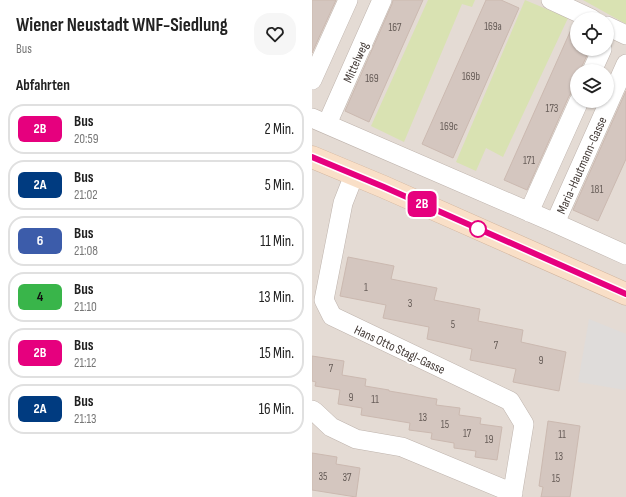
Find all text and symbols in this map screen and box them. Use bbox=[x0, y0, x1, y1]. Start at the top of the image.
map controls bbox=[570, 12, 614, 108]
button: locate bbox=[570, 12, 614, 56]
button: heart bbox=[254, 13, 296, 55]
text: Wiener Neustadt WNF-Siedlung bbox=[16, 14, 228, 37]
house number: 169a bbox=[484, 20, 502, 33]
house number: 167 bbox=[388, 21, 402, 34]
street label: Mittelweg bbox=[340, 39, 372, 85]
text: Bus bbox=[16, 41, 32, 57]
button: layers bbox=[570, 64, 614, 108]
house number: 169b bbox=[462, 70, 480, 83]
house number: 169 bbox=[365, 72, 379, 85]
text: Abfahrten bbox=[16, 76, 70, 95]
house number: 173 bbox=[546, 102, 559, 115]
text: Bus bbox=[74, 112, 93, 131]
street label: Maria-Hautmann-Gasse bbox=[553, 114, 611, 217]
text: 2B bbox=[34, 120, 46, 137]
text: 2 Min. bbox=[264, 120, 294, 139]
house number: 169c bbox=[440, 120, 458, 133]
text: 20:59 bbox=[74, 131, 98, 147]
house number: 171 bbox=[523, 154, 535, 167]
text: Bus bbox=[74, 168, 93, 187]
text: 2A bbox=[34, 176, 46, 193]
text: 5 Min. bbox=[265, 176, 294, 195]
house number: 181 bbox=[591, 183, 603, 196]
text: 21:02 bbox=[74, 187, 98, 203]
line badge: 2B bbox=[404, 191, 440, 217]
text: 2B bbox=[416, 195, 428, 212]
unlabelled marker bbox=[469, 220, 487, 238]
text: Bus bbox=[74, 224, 93, 243]
text: 6 bbox=[37, 232, 43, 249]
text: 11 Min. bbox=[260, 232, 294, 251]
text: 21:08 bbox=[74, 243, 98, 259]
text: Bus bbox=[74, 280, 93, 299]
house number: 1 bbox=[364, 281, 368, 294]
text: 4 bbox=[37, 288, 43, 305]
text: 13 Min. bbox=[259, 288, 294, 307]
house number: 3 bbox=[408, 297, 413, 310]
text: 21:10 bbox=[74, 299, 97, 315]
house number: 5 bbox=[451, 318, 455, 331]
street label: Hans Otto Stagl-Gasse bbox=[352, 322, 448, 378]
text: Bus bbox=[74, 336, 93, 355]
house number: 7 bbox=[494, 339, 499, 352]
text: 2B bbox=[34, 344, 46, 361]
text: 15 Min. bbox=[259, 344, 294, 363]
house number: 9 bbox=[539, 354, 544, 367]
text: 21:12 bbox=[74, 355, 96, 371]
house number: 7 bbox=[329, 362, 334, 375]
house number: 9 bbox=[349, 391, 354, 404]
text: Bus bbox=[74, 392, 93, 411]
house number: 11 bbox=[371, 393, 379, 406]
text: 2A bbox=[34, 400, 46, 417]
text: 16 Min. bbox=[259, 400, 294, 419]
text: 21:13 bbox=[74, 411, 96, 427]
house number: 13 bbox=[419, 411, 428, 424]
house number: 15 bbox=[441, 418, 449, 431]
house number: 17 bbox=[463, 427, 472, 440]
house number: 11 bbox=[558, 428, 566, 441]
house number: 19 bbox=[485, 433, 493, 446]
house number: 13 bbox=[555, 450, 564, 463]
house number: 35 bbox=[318, 470, 328, 483]
house number: 37 bbox=[342, 471, 352, 484]
house number: 15 bbox=[552, 472, 560, 485]

